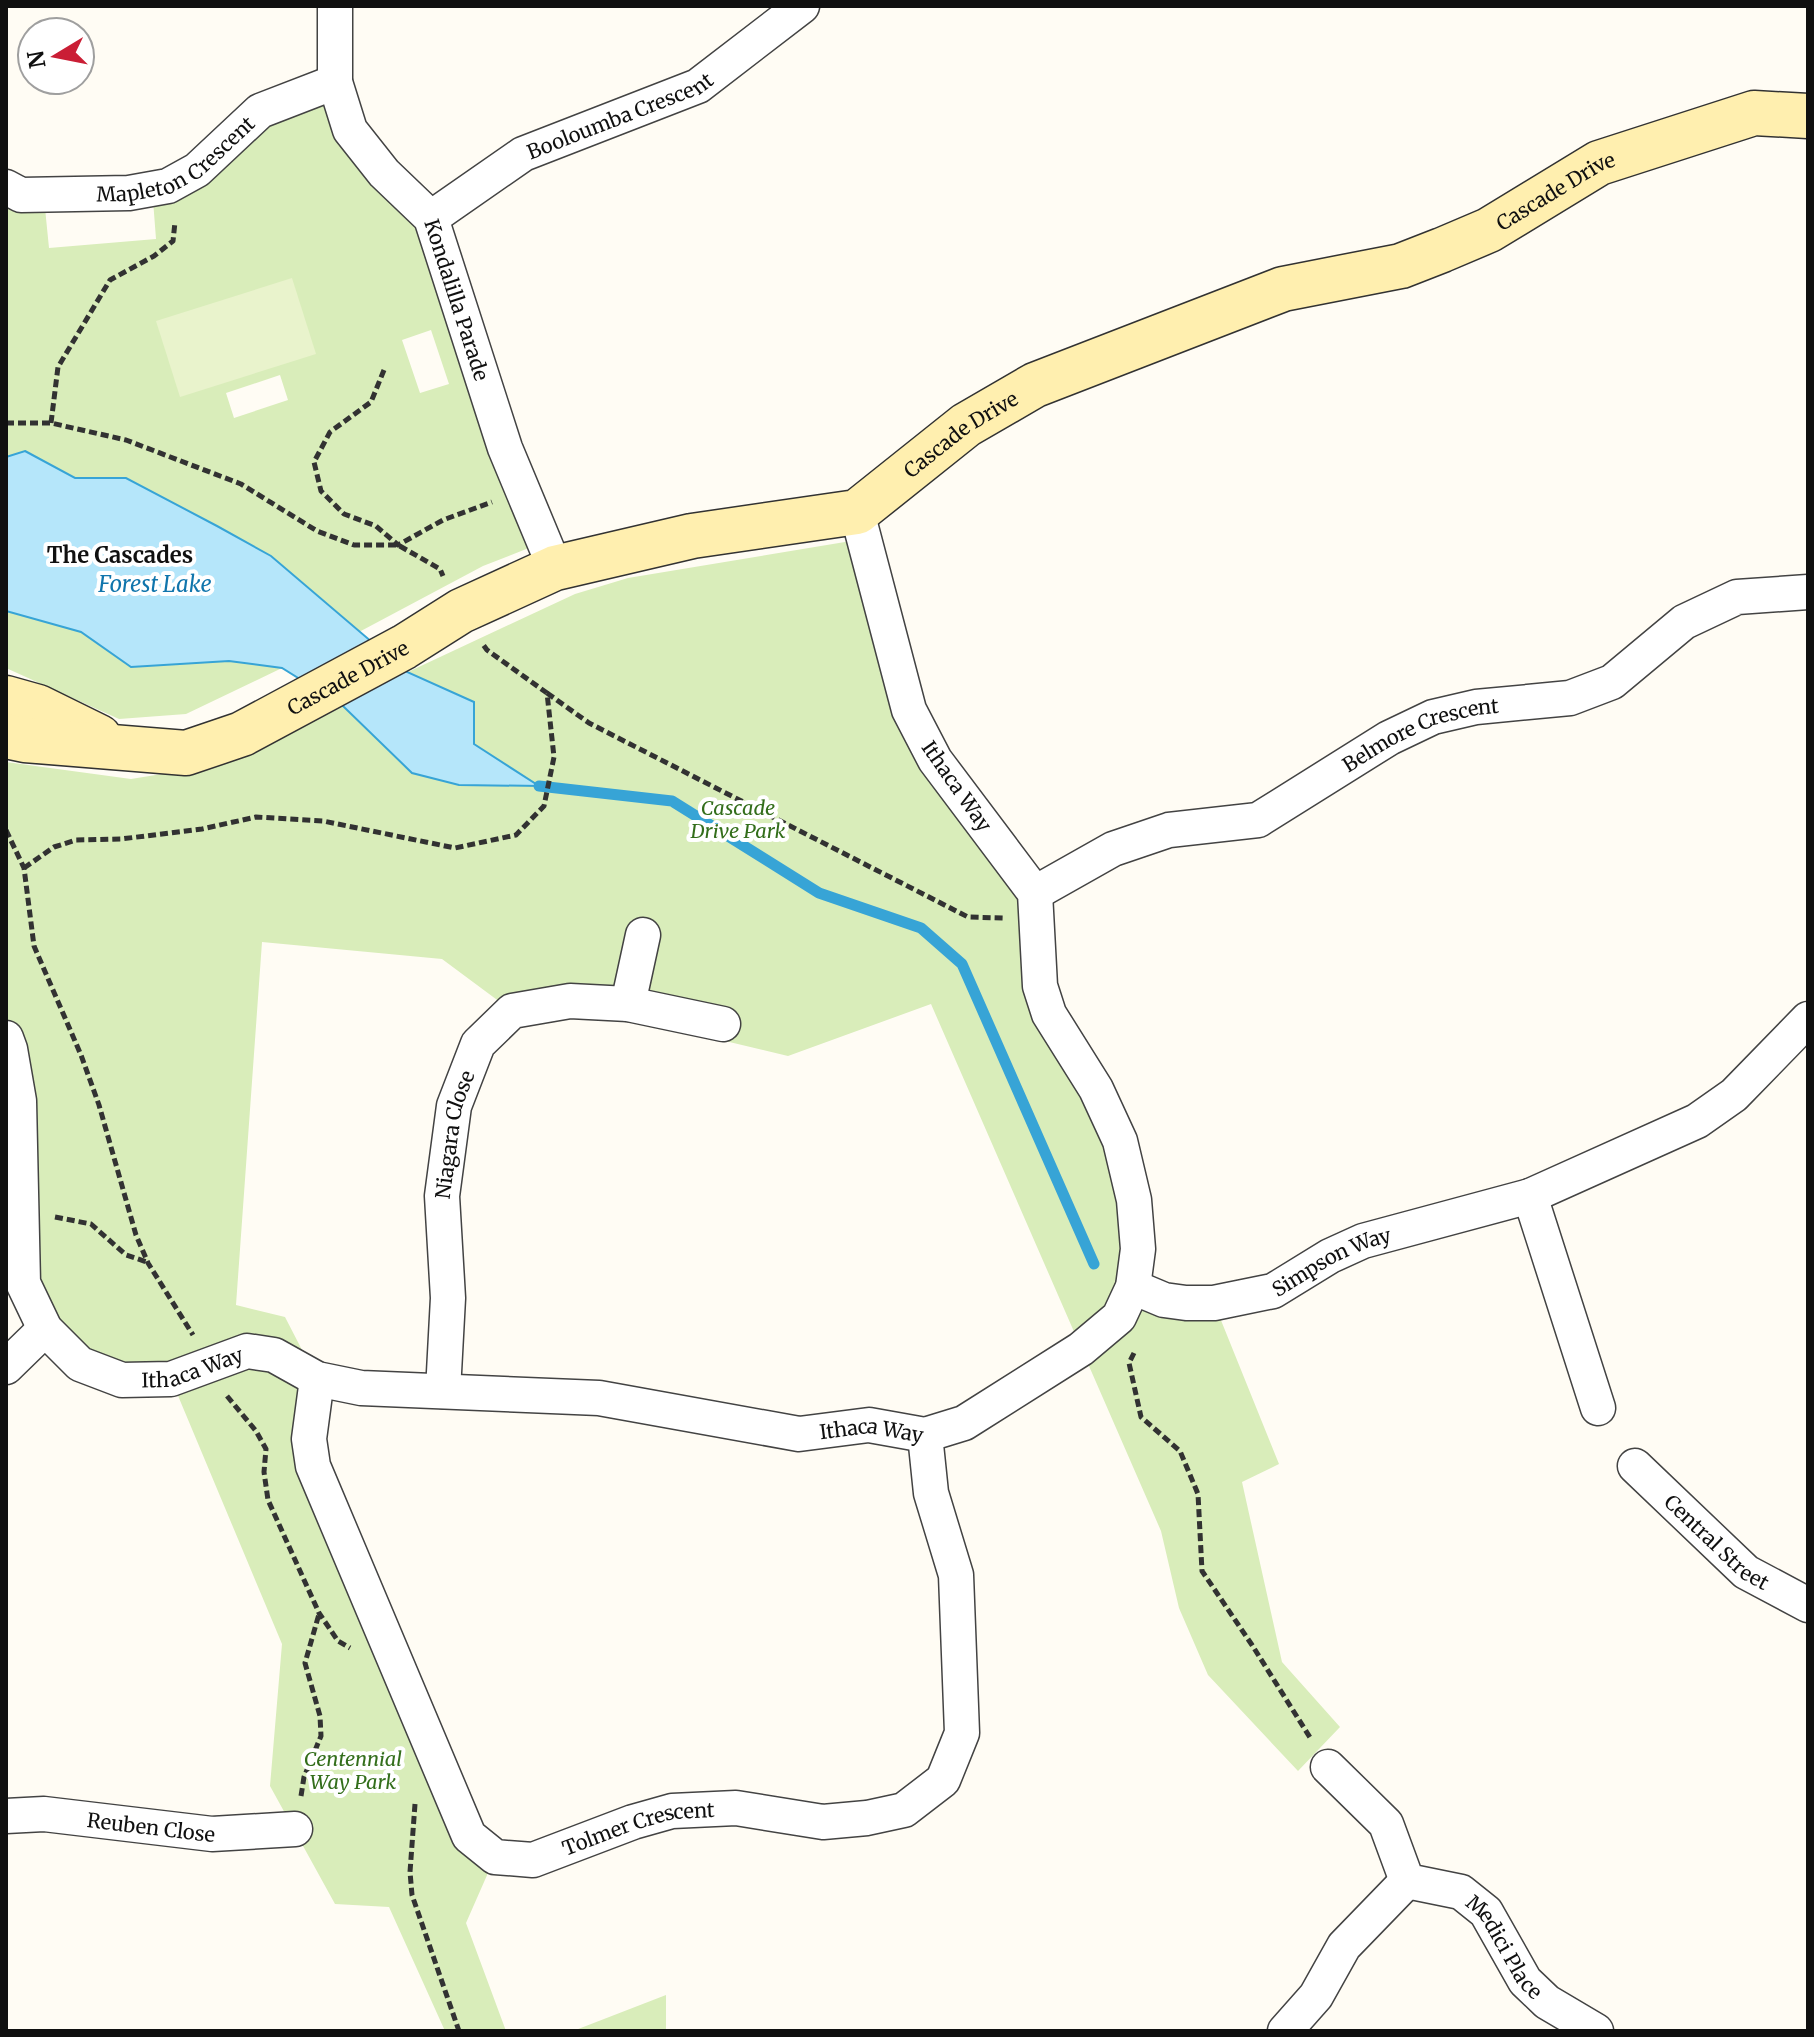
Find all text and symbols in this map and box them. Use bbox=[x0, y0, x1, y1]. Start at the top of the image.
north arrow bbox=[16, 16, 96, 96]
text: N bbox=[21, 48, 52, 70]
street label: Booloumba Crescent bbox=[523, 67, 718, 164]
street label: Mapleton Crescent bbox=[96, 110, 260, 206]
street label: Cascade Drive bbox=[1491, 146, 1618, 235]
street label: Kondalilla Parade bbox=[420, 216, 495, 384]
street label: Cascade Drive bbox=[898, 385, 1022, 483]
district label: The Cascades bbox=[47, 541, 193, 569]
water label: Forest Lake bbox=[97, 570, 212, 598]
street label: Cascade Drive bbox=[283, 635, 413, 720]
street label: Belmore Crescent bbox=[1337, 692, 1500, 777]
street label: Ithaca Way bbox=[917, 736, 998, 837]
park label: Cascade Drive Park bbox=[690, 795, 786, 843]
street label: Niagara Close bbox=[429, 1067, 479, 1200]
street label: Simpson Way bbox=[1267, 1222, 1394, 1301]
street label: Ithaca Way bbox=[141, 1341, 247, 1392]
street label: Ithaca Way bbox=[818, 1412, 926, 1447]
street label: Central Street bbox=[1660, 1489, 1774, 1595]
park label: Centennial Way Park bbox=[304, 1746, 402, 1794]
street label: Tolmer Crescent bbox=[559, 1797, 715, 1860]
street label: Reuben Close bbox=[86, 1807, 217, 1847]
street label: Medici Place bbox=[1462, 1889, 1548, 2004]

